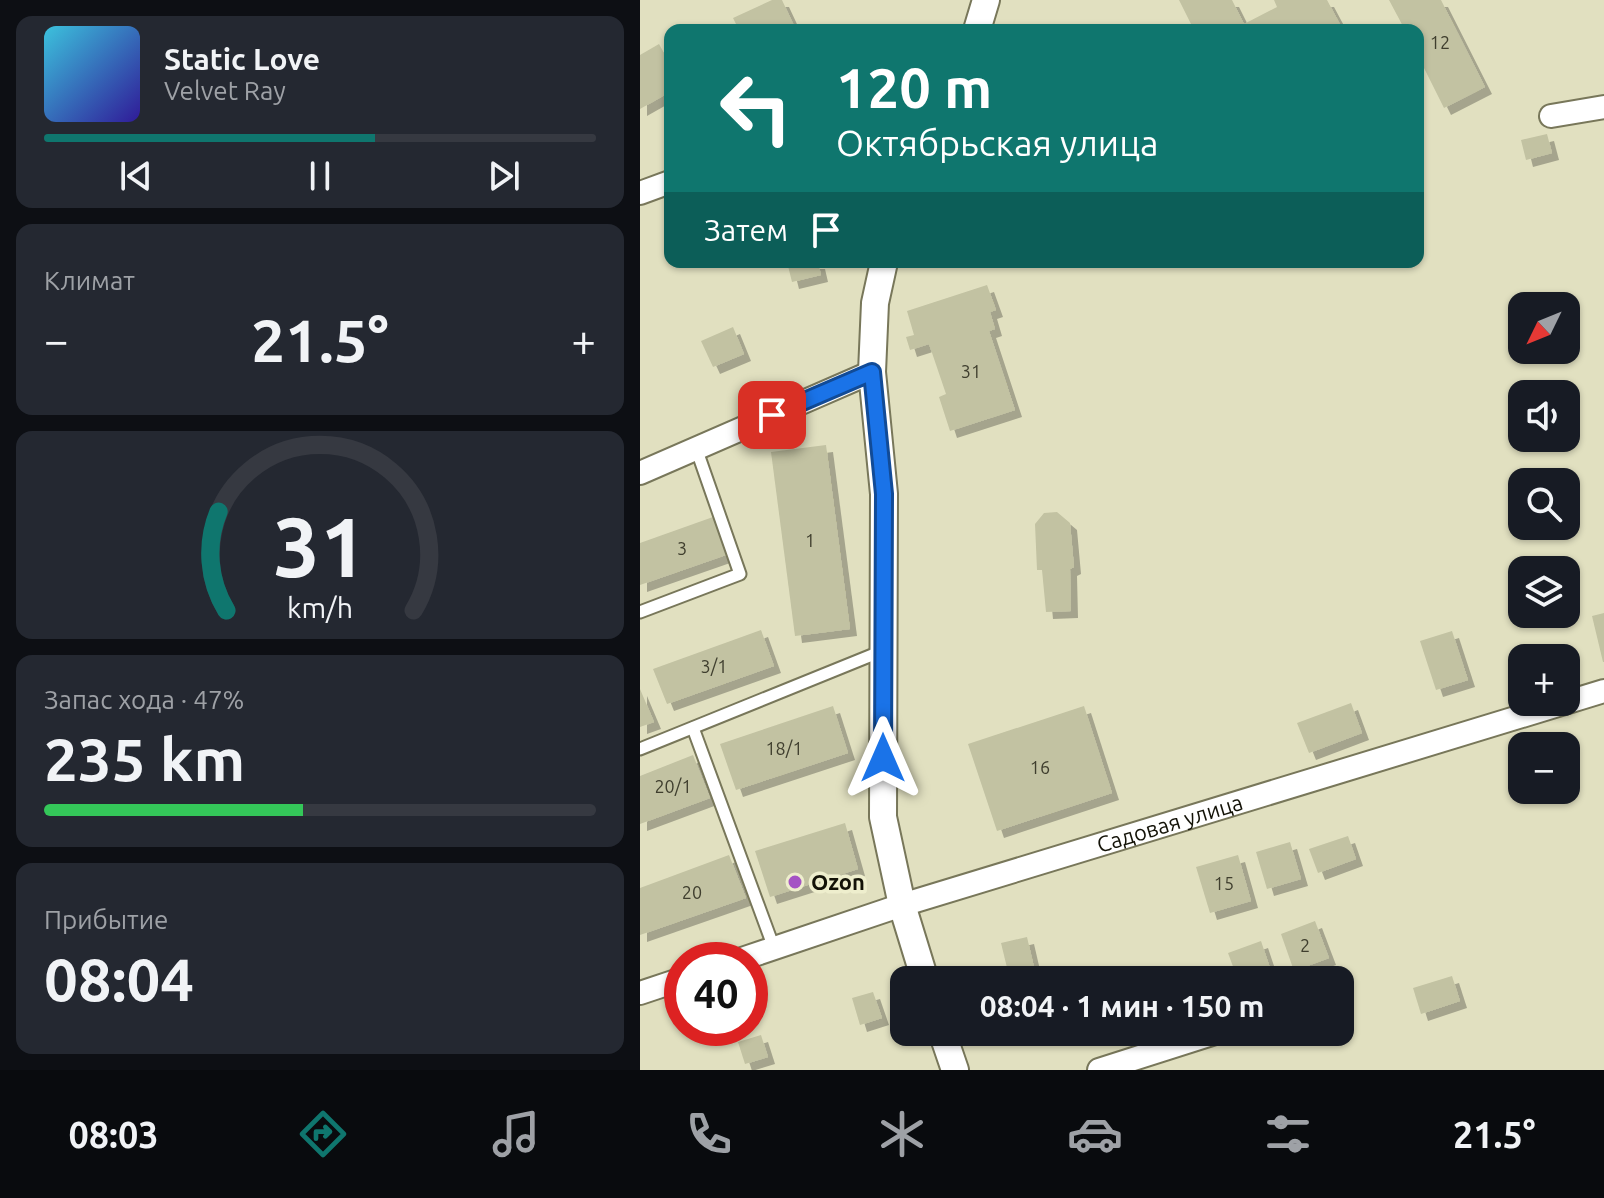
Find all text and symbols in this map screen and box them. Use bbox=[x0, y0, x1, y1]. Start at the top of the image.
house number: 12 bbox=[1430, 32, 1450, 52]
text: Static Love bbox=[164, 42, 320, 76]
icon: left bbox=[704, 56, 808, 160]
text: 120 m bbox=[836, 56, 992, 119]
text: Velvet Ray bbox=[164, 76, 286, 105]
text: Октябрьская улица bbox=[836, 122, 1159, 163]
icon: previous bbox=[114, 154, 158, 198]
icon: pause bbox=[298, 154, 342, 198]
icon: next bbox=[482, 154, 526, 198]
icon: arrive bbox=[804, 208, 848, 252]
text: Затем bbox=[704, 213, 788, 247]
text: Климат bbox=[44, 266, 135, 295]
north arrow bbox=[1508, 292, 1580, 364]
map controls bbox=[1508, 292, 1580, 804]
text: 21.5° bbox=[251, 306, 389, 373]
text: − bbox=[44, 315, 69, 364]
text: + bbox=[571, 315, 596, 364]
house number: 31 bbox=[961, 361, 981, 381]
button: sound bbox=[1508, 380, 1580, 452]
pin bbox=[738, 381, 806, 449]
icon: arrive bbox=[750, 393, 794, 437]
button: search bbox=[1508, 468, 1580, 540]
text: 31 bbox=[273, 499, 367, 593]
house number: 1 bbox=[805, 530, 815, 550]
house number: 3 bbox=[677, 538, 687, 558]
button: layers bbox=[1508, 556, 1580, 628]
text: km/h bbox=[287, 591, 353, 623]
button: + bbox=[1508, 644, 1580, 716]
house number: 3/1 bbox=[701, 656, 727, 676]
text: Запас хода · 47% bbox=[44, 685, 244, 714]
position arrow bbox=[841, 716, 925, 800]
text: 235 km bbox=[44, 725, 245, 792]
button: − bbox=[1508, 732, 1580, 804]
house number: 18/1 bbox=[765, 738, 803, 758]
house number: 16 bbox=[1030, 757, 1050, 777]
house number: 20/1 bbox=[654, 776, 692, 796]
street label: Садовая улица bbox=[1094, 789, 1246, 857]
place label: Ozon bbox=[811, 869, 865, 894]
marker: Ozon bbox=[786, 873, 804, 891]
house number: 15 bbox=[1214, 873, 1234, 893]
house number: 20 bbox=[682, 882, 702, 902]
text: Прибытие bbox=[44, 905, 168, 934]
house number: 2 bbox=[1300, 935, 1310, 955]
speed limit sign: 40 bbox=[664, 942, 768, 1046]
text: 08:04 bbox=[44, 945, 194, 1012]
text: 08:04 · 1 мин · 150 m bbox=[980, 989, 1264, 1023]
icon: directions bbox=[295, 1106, 351, 1162]
icon: music bbox=[488, 1106, 544, 1162]
icon: phone bbox=[681, 1106, 737, 1162]
icon: climate bbox=[874, 1106, 930, 1162]
icon: car bbox=[1067, 1106, 1123, 1162]
icon: filters bbox=[1260, 1106, 1316, 1162]
text: 08:03 bbox=[68, 1114, 159, 1155]
text: 21.5° bbox=[1453, 1114, 1535, 1155]

